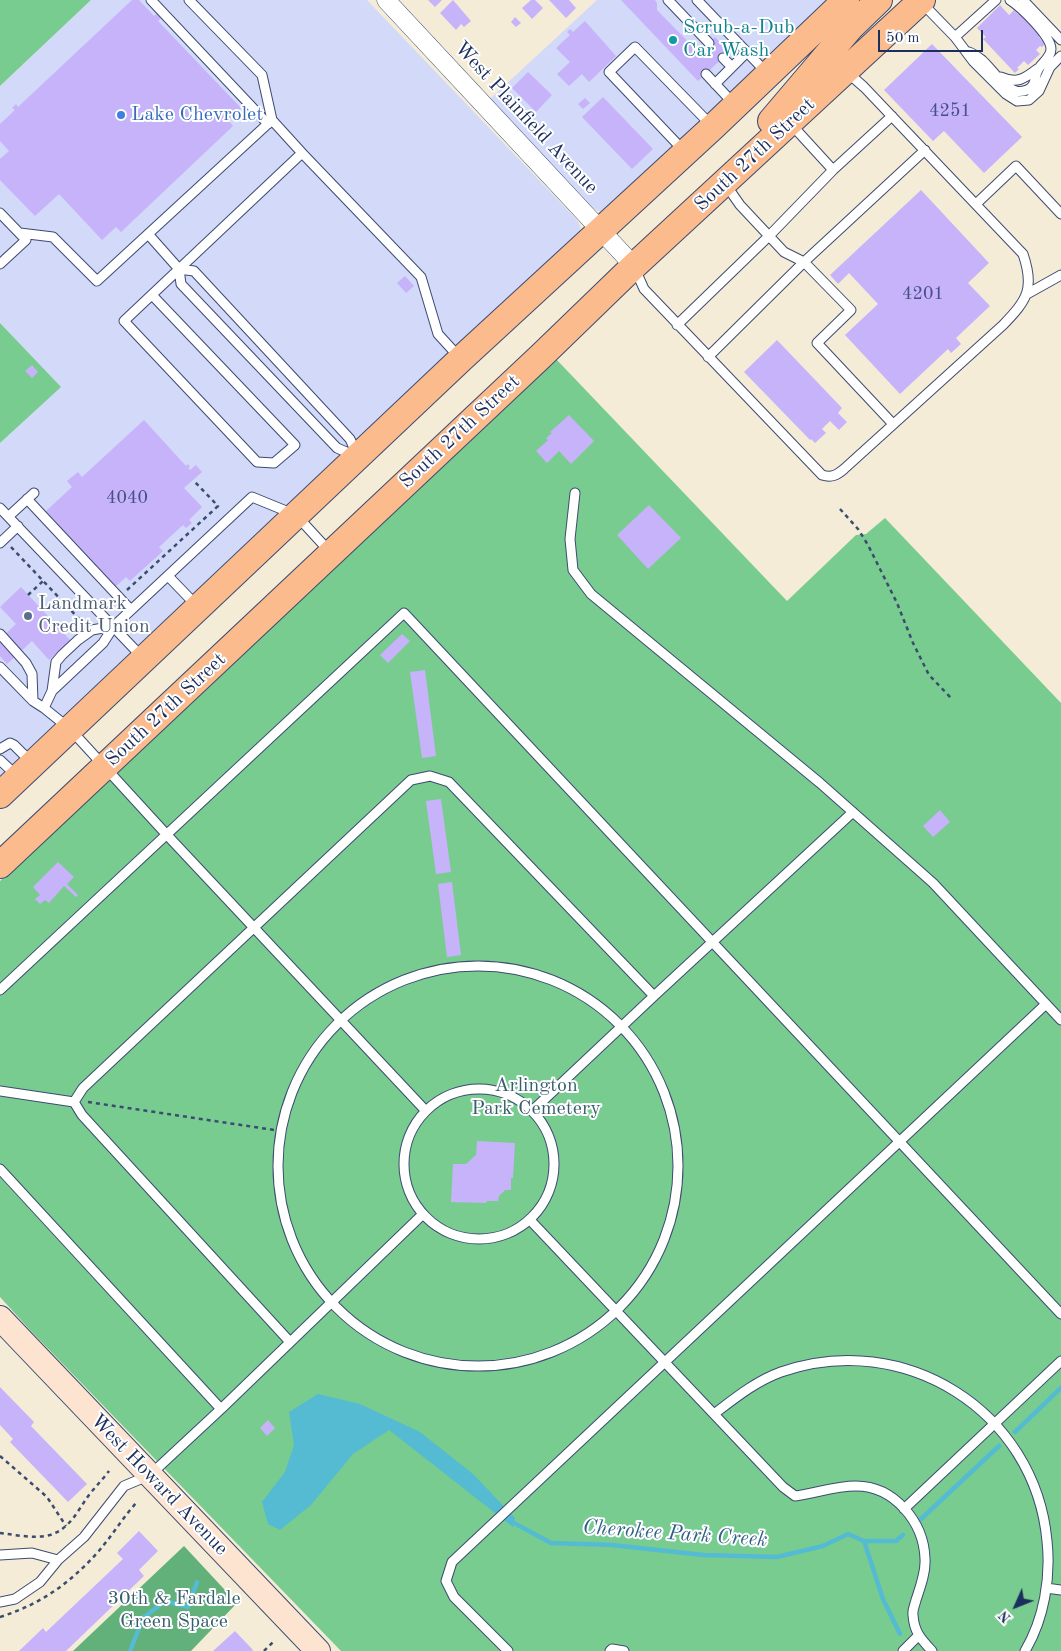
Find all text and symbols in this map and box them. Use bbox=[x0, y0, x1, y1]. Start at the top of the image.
place label: Scrub-a-Dub Car Wash bbox=[683, 16, 794, 63]
scale bar bbox=[881, 20, 986, 52]
text: 50 m bbox=[886, 31, 920, 46]
marker: Scrub-a-Dub Car Wash bbox=[667, 34, 679, 46]
street label: West Plainfield Avenue bbox=[449, 37, 603, 199]
street label: South 27th Street bbox=[690, 93, 820, 217]
house number: 4251 bbox=[929, 100, 971, 122]
place label: Lake Chevrolet bbox=[131, 103, 263, 127]
marker: Lake Chevrolet bbox=[115, 109, 127, 121]
house number: 4201 bbox=[902, 283, 944, 305]
street label: South 27th Street bbox=[395, 370, 525, 494]
house number: 4040 bbox=[106, 487, 148, 509]
place label: Landmark Credit Union bbox=[38, 592, 150, 639]
marker: Landmark Credit Union bbox=[22, 610, 34, 622]
street label: South 27th Street bbox=[101, 648, 231, 772]
park label: Arlington Park Cemetery bbox=[471, 1074, 601, 1121]
street label: West Howard Avenue bbox=[85, 1409, 233, 1561]
water label: Cherokee Park Creek bbox=[582, 1515, 768, 1553]
north arrow bbox=[991, 1581, 1041, 1631]
park label: 30th & Fardale Green Space bbox=[107, 1587, 241, 1634]
text: N bbox=[996, 1608, 1014, 1625]

